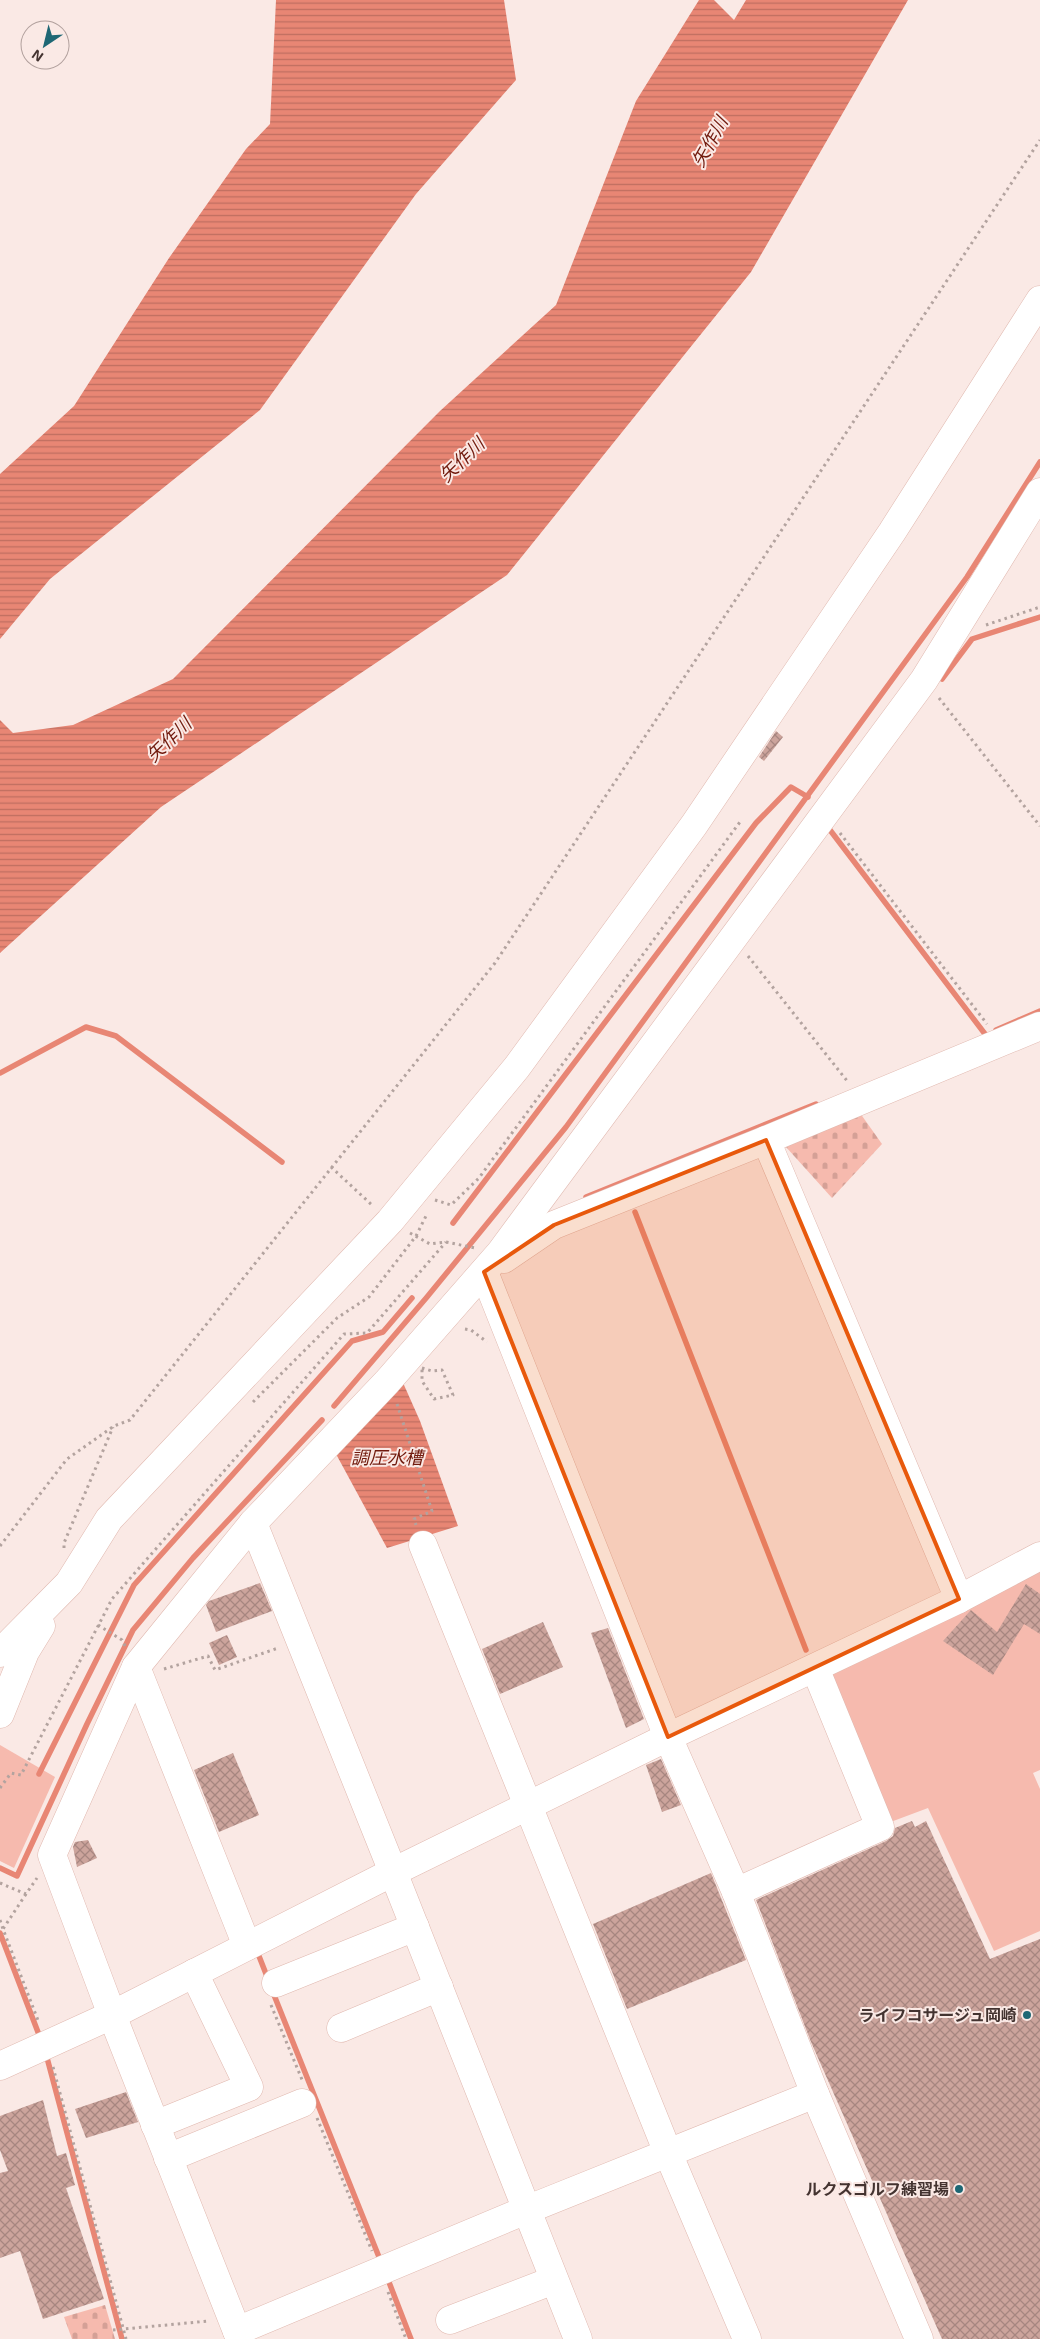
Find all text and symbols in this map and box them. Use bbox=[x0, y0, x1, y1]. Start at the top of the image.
north arrow bbox=[20, 20, 70, 70]
text: N bbox=[28, 46, 46, 66]
water label: 矢作川 bbox=[686, 111, 733, 170]
water label: 矢作川 bbox=[434, 431, 490, 486]
water label: 矢作川 bbox=[141, 711, 197, 766]
water label: 調圧水槽 bbox=[351, 1446, 426, 1468]
place label: ライフコサージュ岡崎 bbox=[858, 2005, 1017, 2024]
marker: ライフコサージュ岡崎 bbox=[1021, 2009, 1033, 2021]
place label: ルクスゴルフ練習場 bbox=[805, 2179, 949, 2198]
marker: ルクスゴルフ練習場 bbox=[953, 2183, 965, 2195]

